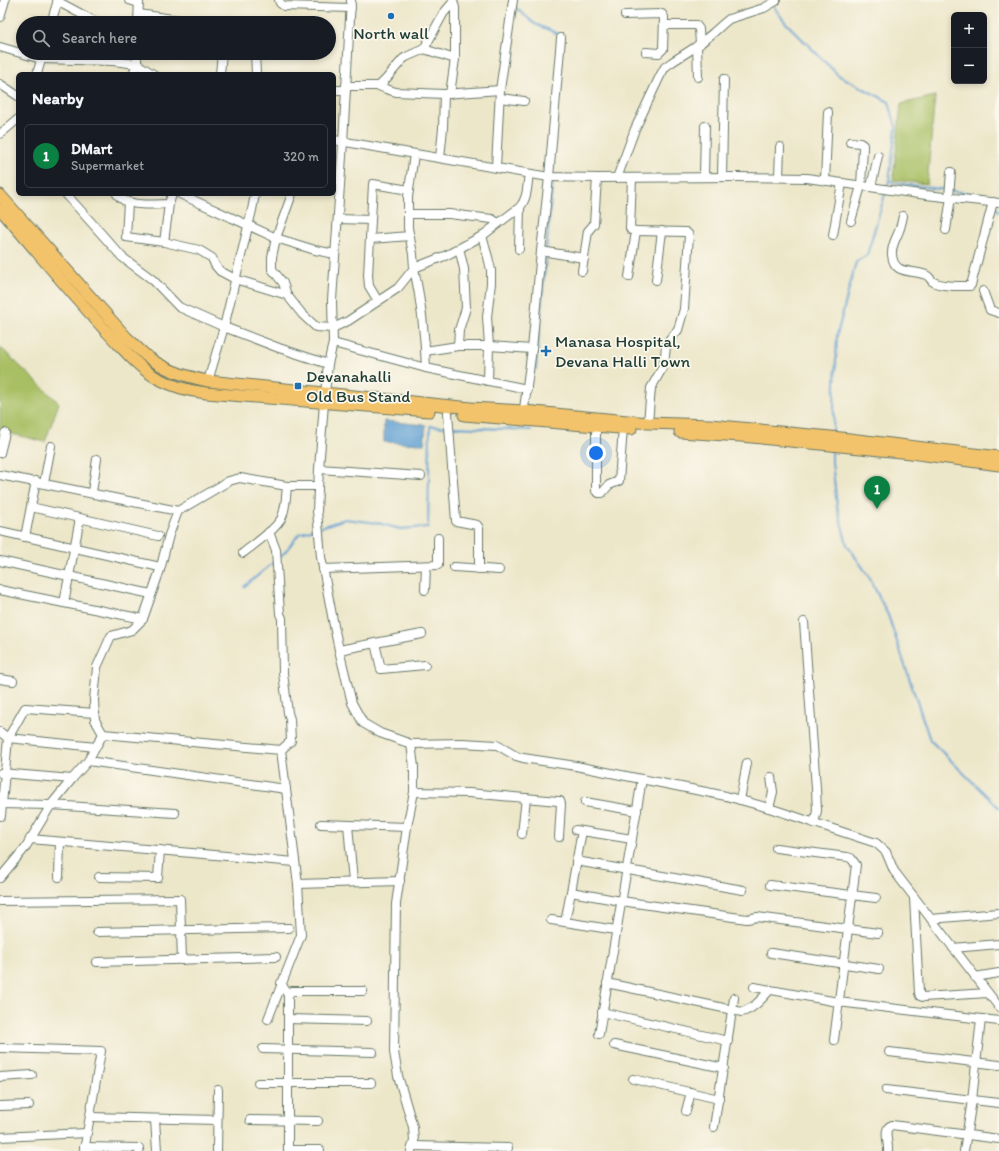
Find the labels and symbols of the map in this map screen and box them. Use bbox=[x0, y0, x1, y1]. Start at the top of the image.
marker: North wall bbox=[386, 11, 396, 21]
place label: North wall bbox=[353, 23, 429, 43]
place label: Manasa Hospital, Devana Halli Town bbox=[555, 331, 690, 371]
marker: Manasa Hospital, Devana Halli Town bbox=[540, 345, 552, 357]
place label: Devanahalli Old Bus Stand bbox=[306, 366, 411, 406]
marker: Devanahalli Old Bus Stand bbox=[293, 381, 303, 391]
your location bbox=[586, 443, 606, 463]
pin: 1 bbox=[864, 476, 890, 509]

